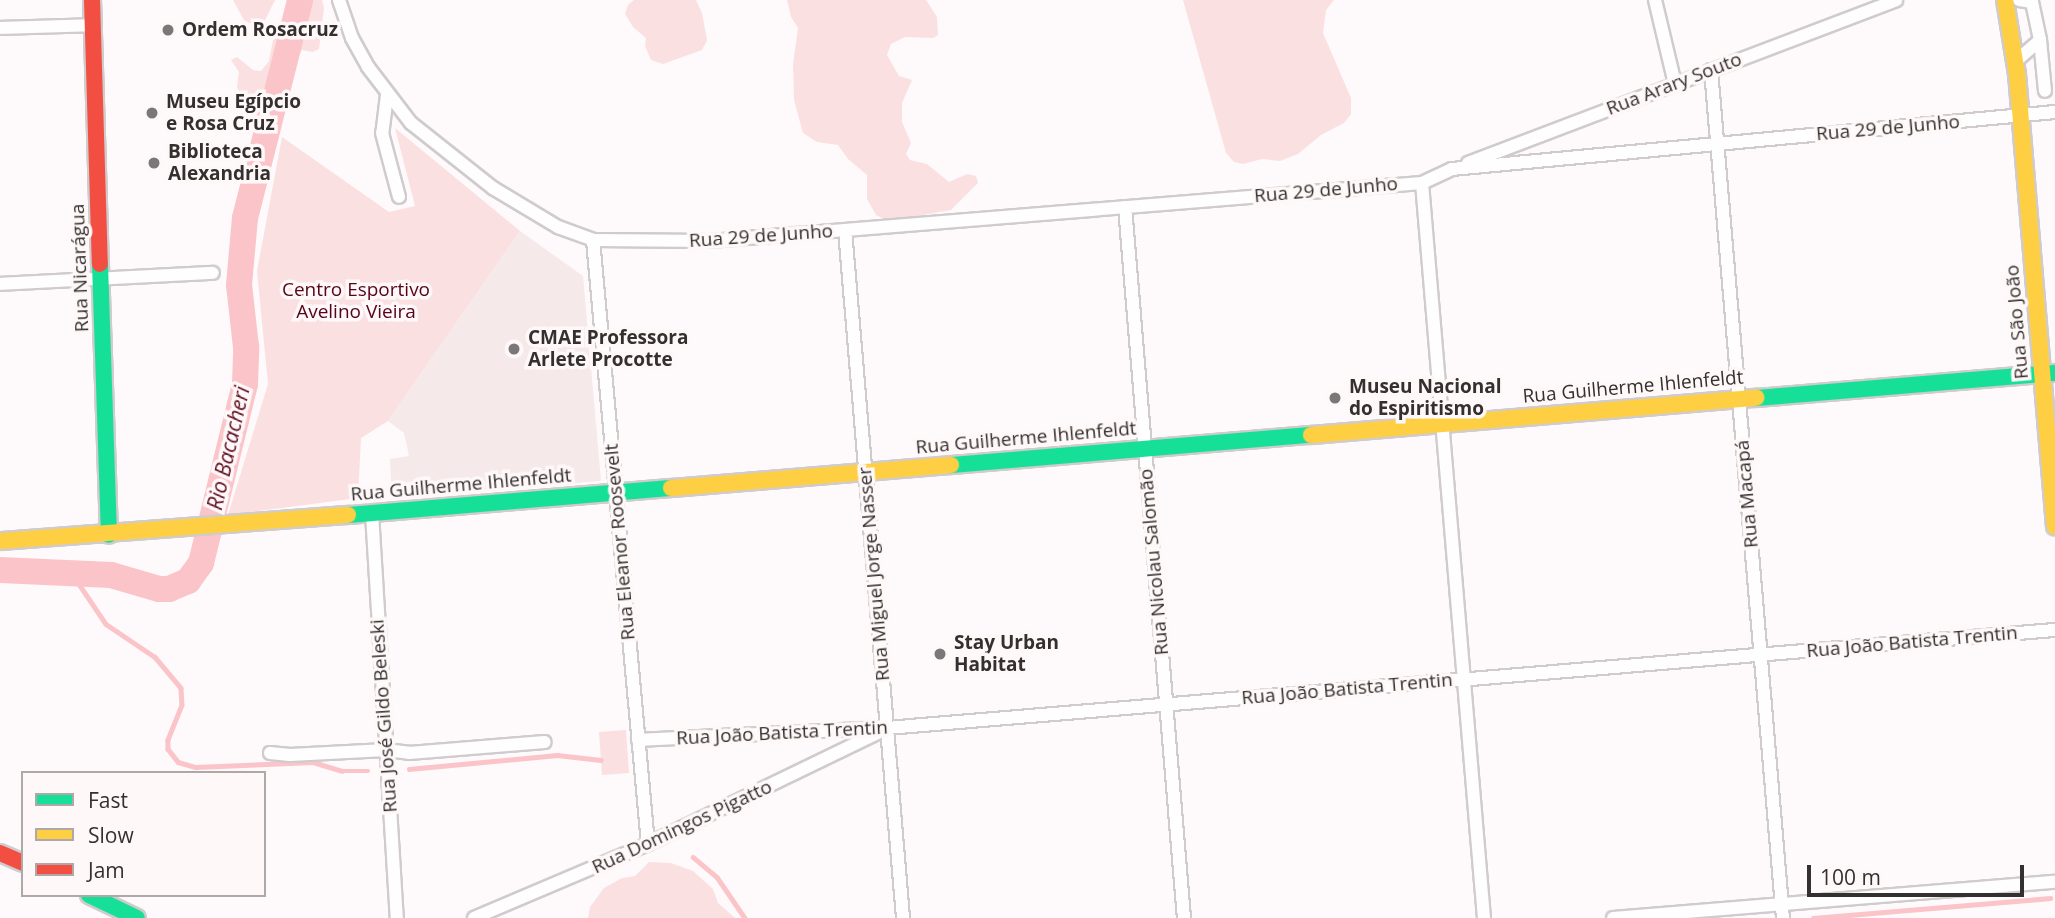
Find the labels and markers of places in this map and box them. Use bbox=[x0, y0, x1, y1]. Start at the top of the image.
place label: Ordem Rosacruz bbox=[182, 19, 338, 41]
marker: Ordem Rosacruz bbox=[160, 22, 176, 38]
place label: Museu Egípcio e Rosa Cruz bbox=[166, 91, 301, 135]
marker: Museu Egípcio e Rosa Cruz bbox=[144, 105, 160, 121]
place label: Biblioteca Alexandria bbox=[168, 141, 271, 185]
marker: Biblioteca Alexandria bbox=[146, 155, 162, 171]
place label: CMAE Professora Arlete Procotte bbox=[528, 327, 688, 371]
marker: CMAE Professora Arlete Procotte bbox=[506, 341, 522, 357]
place label: Museu Nacional do Espiritismo bbox=[1349, 376, 1502, 420]
marker: Museu Nacional do Espiritismo bbox=[1327, 390, 1343, 406]
place label: Stay Urban Habitat bbox=[954, 632, 1059, 676]
marker: Stay Urban Habitat bbox=[932, 646, 948, 662]

